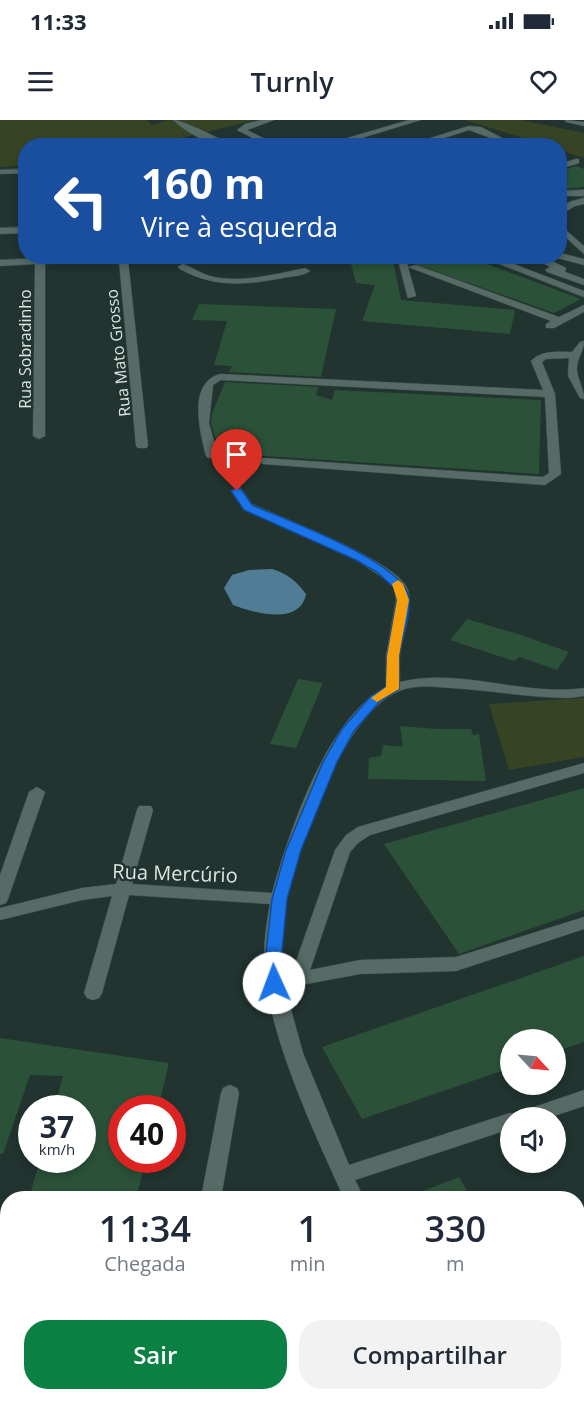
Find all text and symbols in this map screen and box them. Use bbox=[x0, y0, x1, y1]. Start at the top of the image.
text: 11:33 bbox=[30, 6, 87, 36]
text: Turnly bbox=[250, 63, 334, 100]
icon: menu bbox=[24, 65, 57, 98]
icon: heart bbox=[527, 65, 560, 98]
text: 160 m bbox=[141, 154, 265, 211]
icon: left bbox=[42, 162, 120, 240]
text: Vire à esquerda bbox=[141, 208, 338, 245]
street label: Rua Mato Grosso bbox=[100, 288, 136, 418]
street label: Rua Sobradinho bbox=[14, 289, 36, 409]
pin bbox=[211, 429, 262, 491]
icon: arrive bbox=[220, 438, 253, 471]
street label: Rua Mercúrio bbox=[112, 857, 238, 889]
position arrow bbox=[242, 951, 306, 1015]
north arrow bbox=[500, 1029, 566, 1095]
map controls bbox=[500, 1029, 566, 1173]
speed limit sign: 40 bbox=[108, 1095, 186, 1173]
text: 37 bbox=[40, 1106, 74, 1147]
button: sound bbox=[500, 1107, 566, 1173]
text: km/h bbox=[39, 1139, 75, 1159]
text: 11:34 bbox=[99, 1204, 191, 1253]
text: 1 bbox=[297, 1204, 318, 1253]
text: 330 bbox=[424, 1204, 486, 1253]
text: Chegada bbox=[104, 1250, 186, 1277]
text: min bbox=[290, 1250, 326, 1277]
text: m bbox=[446, 1250, 465, 1277]
button: Sair bbox=[24, 1320, 287, 1389]
button: Compartilhar bbox=[299, 1320, 561, 1389]

